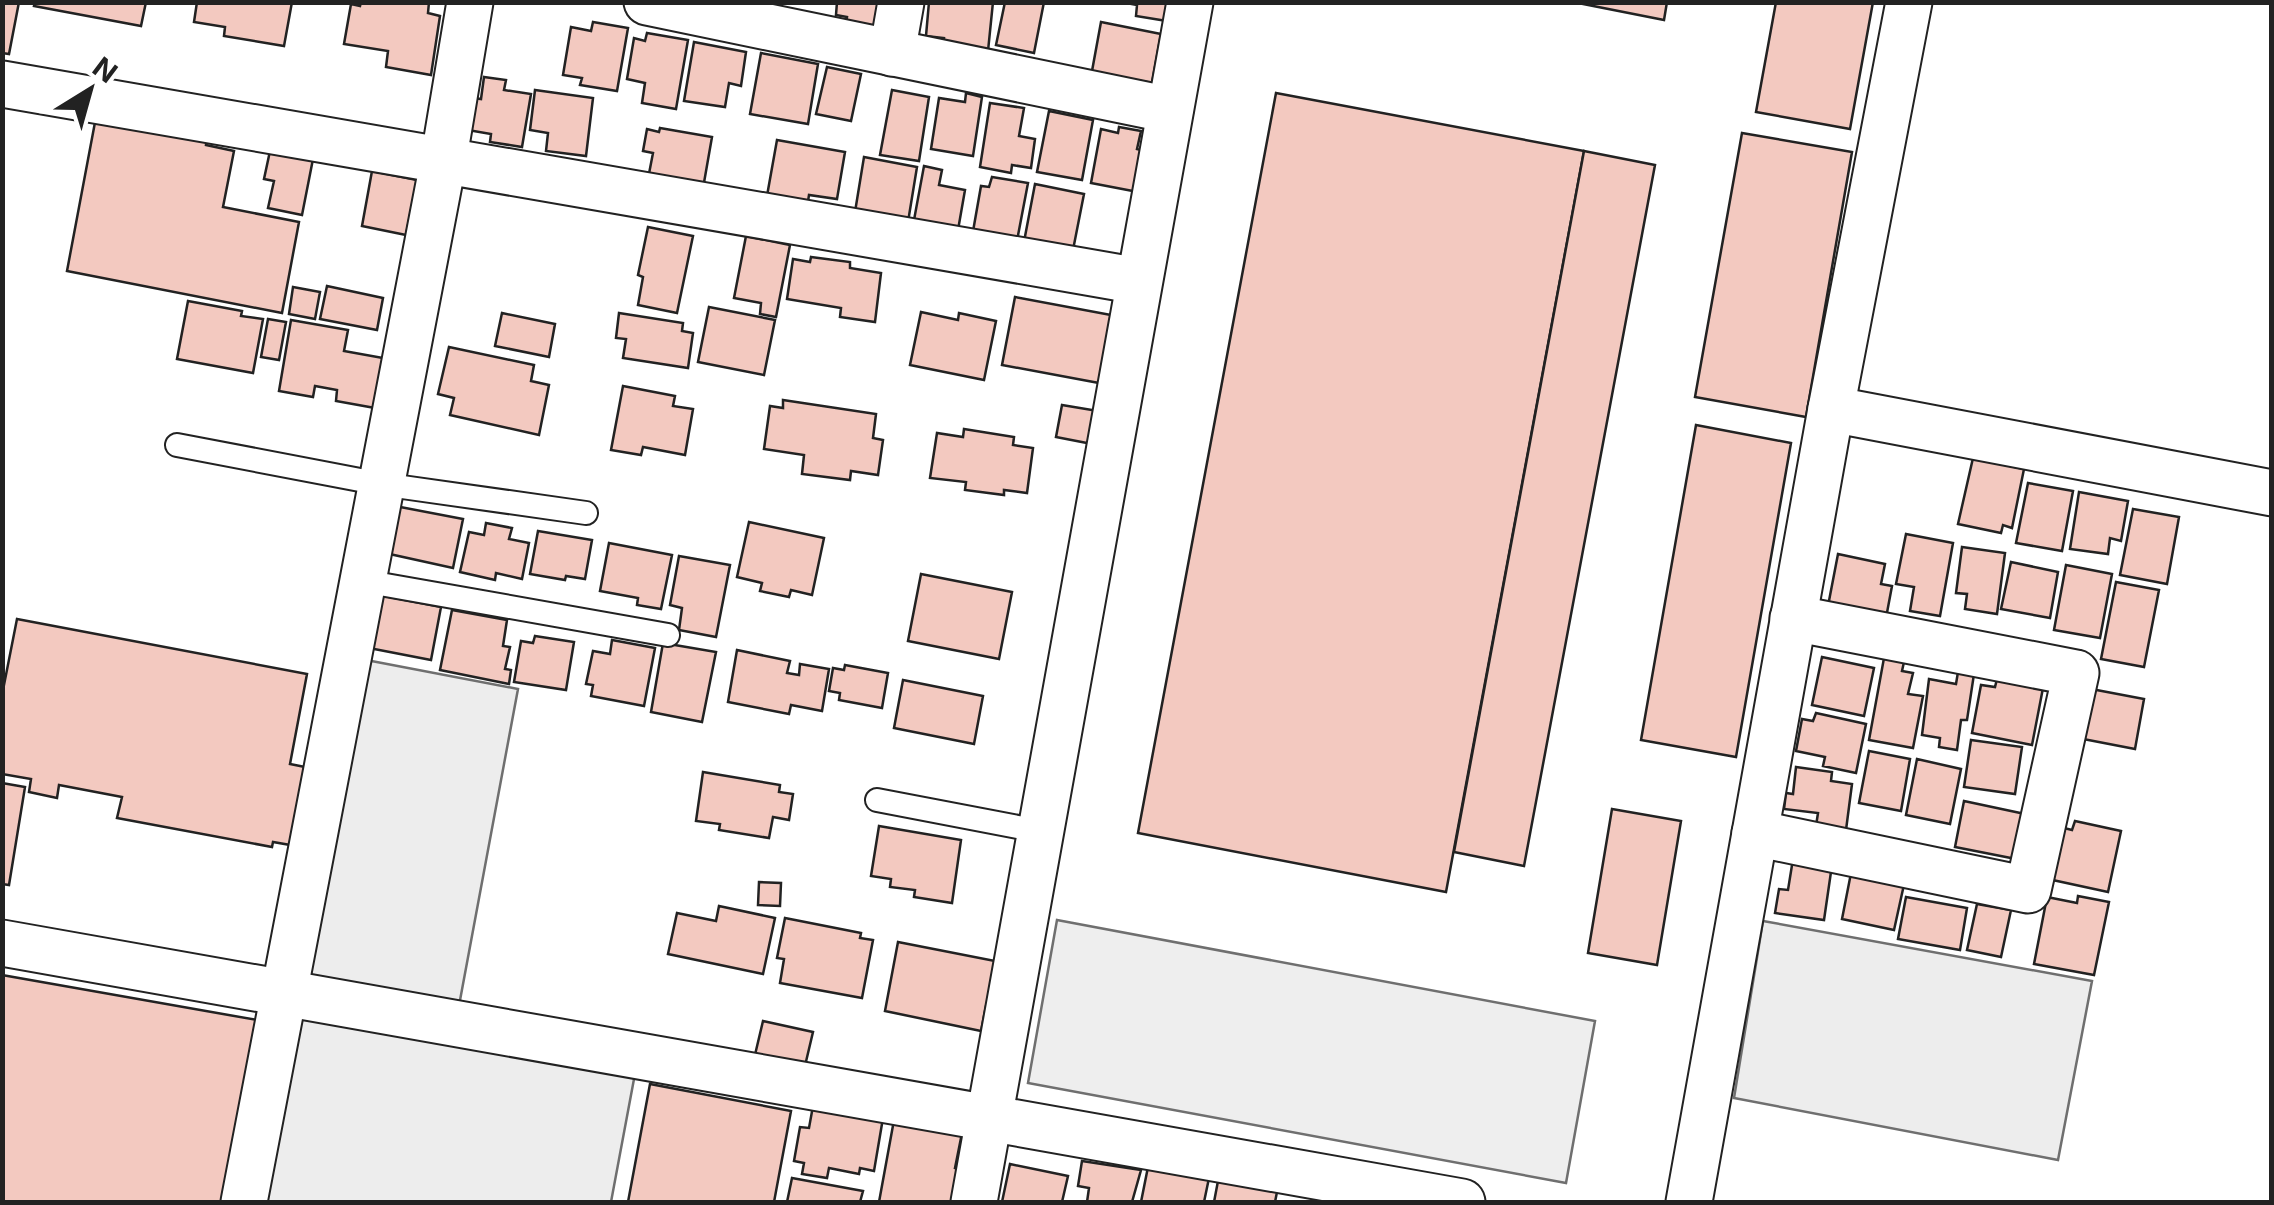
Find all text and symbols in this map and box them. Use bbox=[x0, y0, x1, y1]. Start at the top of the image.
north arrow bbox=[40, 40, 140, 140]
text: N bbox=[86, 50, 124, 90]

